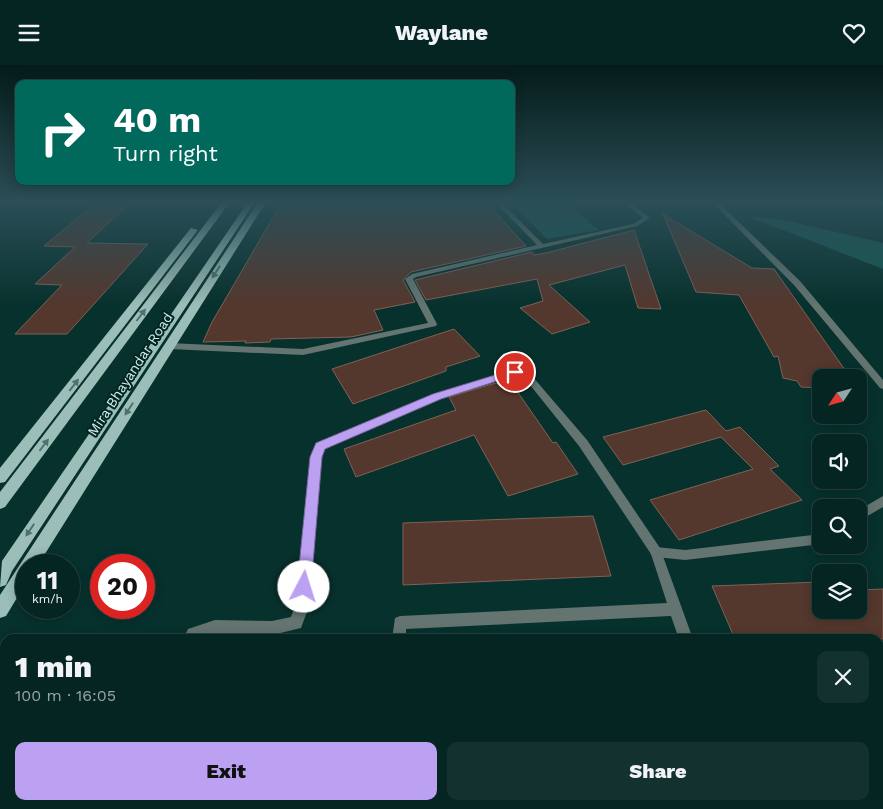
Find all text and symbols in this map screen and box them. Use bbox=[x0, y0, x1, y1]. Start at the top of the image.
icon: menu bbox=[15, 19, 43, 47]
icon: heart bbox=[840, 19, 868, 47]
text: Waylane bbox=[395, 20, 488, 45]
text: 40 m bbox=[113, 99, 201, 141]
icon: right bbox=[30, 100, 95, 165]
text: Turn right bbox=[113, 141, 218, 166]
one-way arrow bbox=[212, 266, 221, 279]
one-way arrow bbox=[136, 308, 146, 322]
street label: Mira Bhayandar Road bbox=[84, 309, 176, 439]
pin bbox=[494, 351, 536, 393]
icon: arrive bbox=[501, 358, 529, 386]
north arrow bbox=[812, 369, 868, 424]
map controls bbox=[812, 369, 867, 619]
one-way arrow bbox=[68, 379, 79, 392]
one-way arrow bbox=[124, 403, 133, 416]
button: sound bbox=[812, 434, 867, 489]
one-way arrow bbox=[38, 439, 49, 452]
button: search bbox=[812, 499, 867, 554]
one-way arrow bbox=[26, 523, 35, 537]
speed limit sign: 20 bbox=[90, 554, 155, 619]
position arrow bbox=[277, 560, 329, 612]
button: layers bbox=[812, 564, 867, 619]
text: 11 bbox=[37, 566, 58, 595]
text: km/h bbox=[32, 592, 63, 606]
text: 1 min bbox=[15, 649, 92, 684]
button: close bbox=[817, 651, 869, 703]
text: 100 m · 16:05 bbox=[15, 686, 116, 705]
button: Exit bbox=[15, 742, 437, 800]
button: Share bbox=[447, 742, 869, 800]

